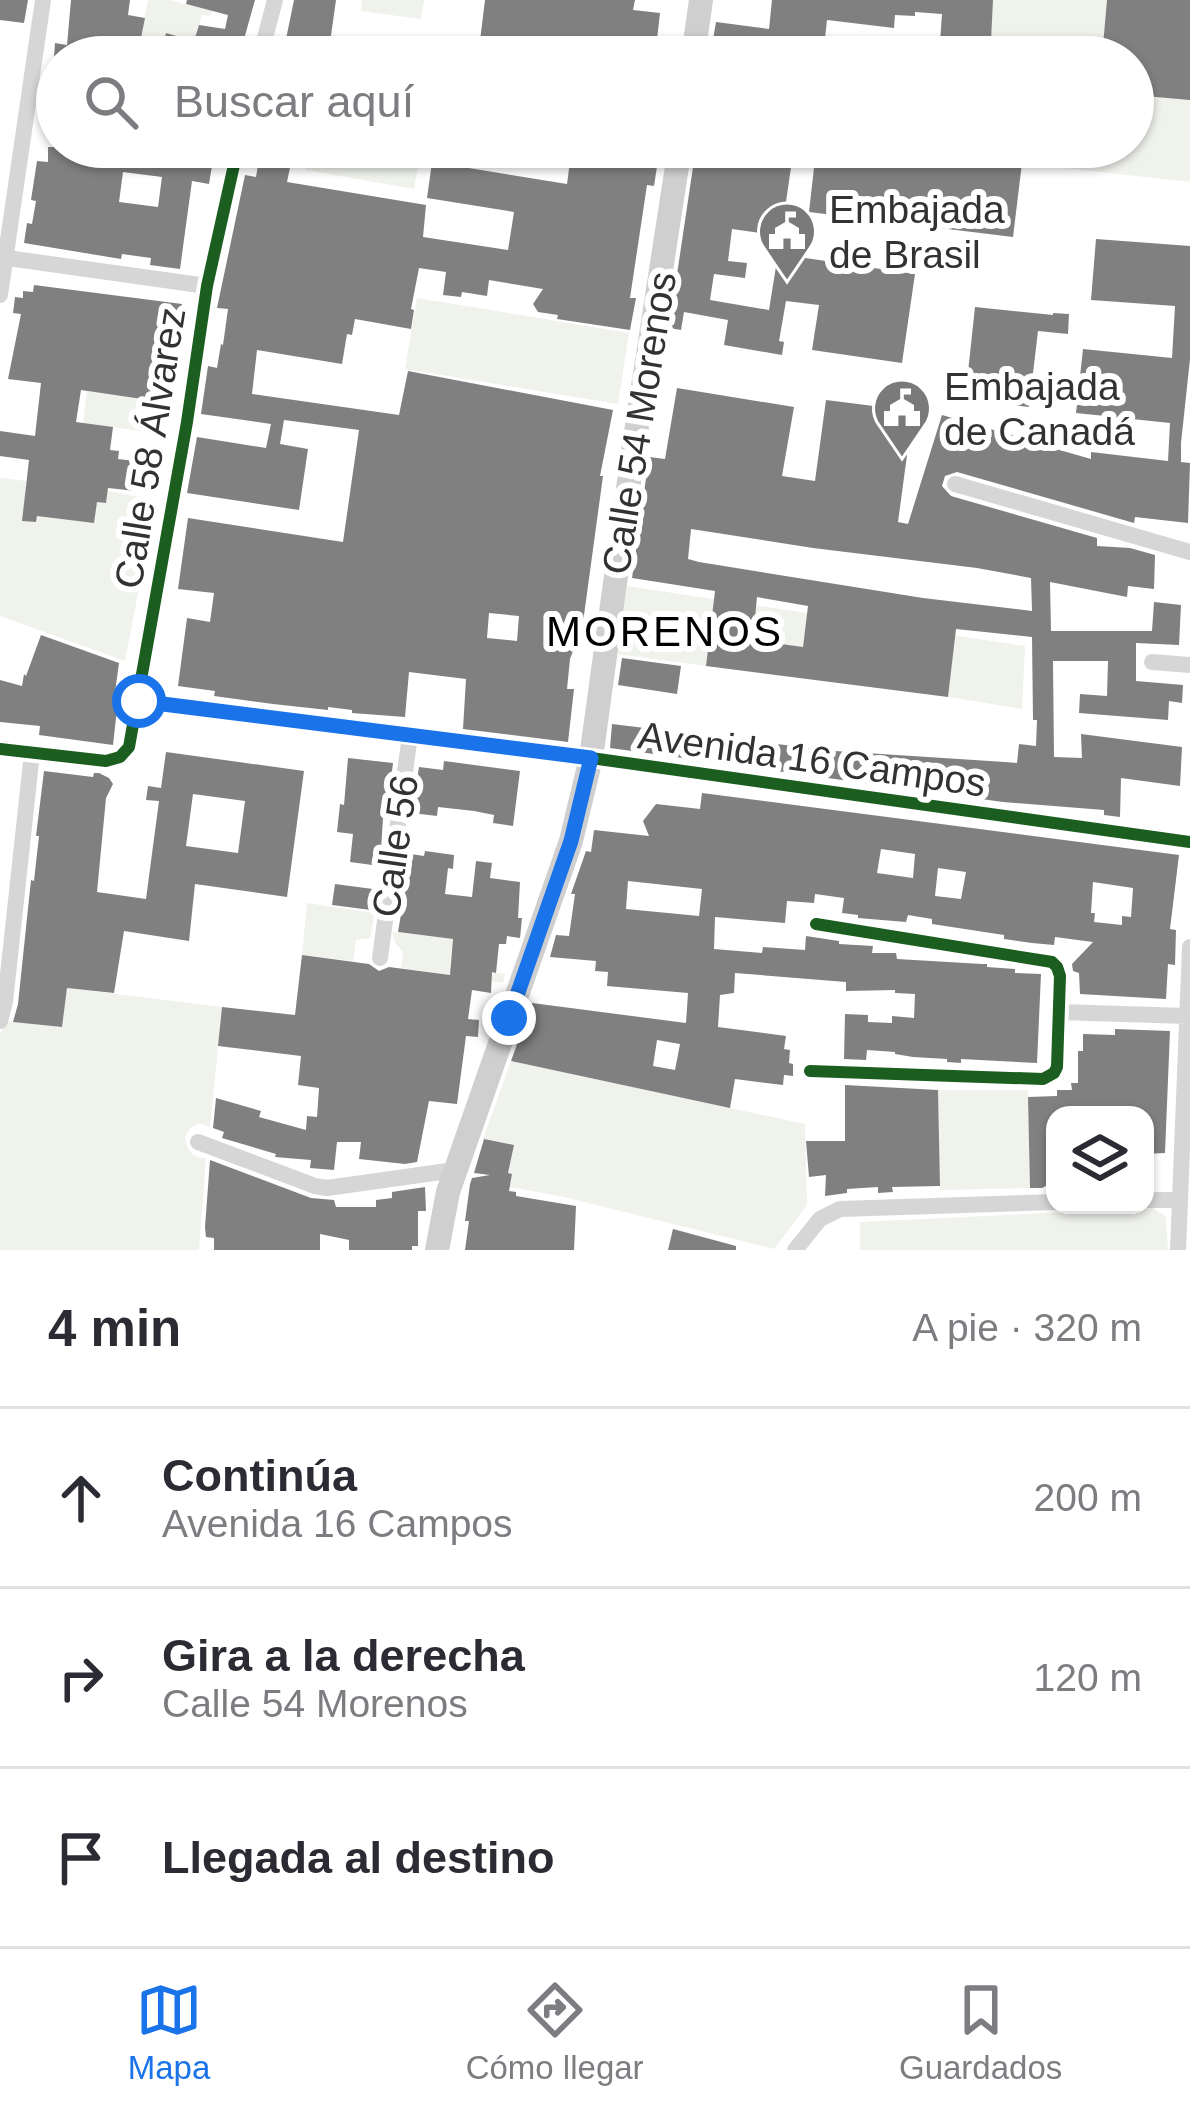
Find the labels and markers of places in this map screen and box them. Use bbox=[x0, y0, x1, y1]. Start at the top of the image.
place label: Embajada de Brasil bbox=[829, 188, 1005, 276]
public building icon: Embajada de Brasil bbox=[756, 200, 818, 282]
place label: Embajada de Canadá bbox=[944, 365, 1135, 453]
public building icon: Embajada de Canadá bbox=[871, 377, 933, 459]

